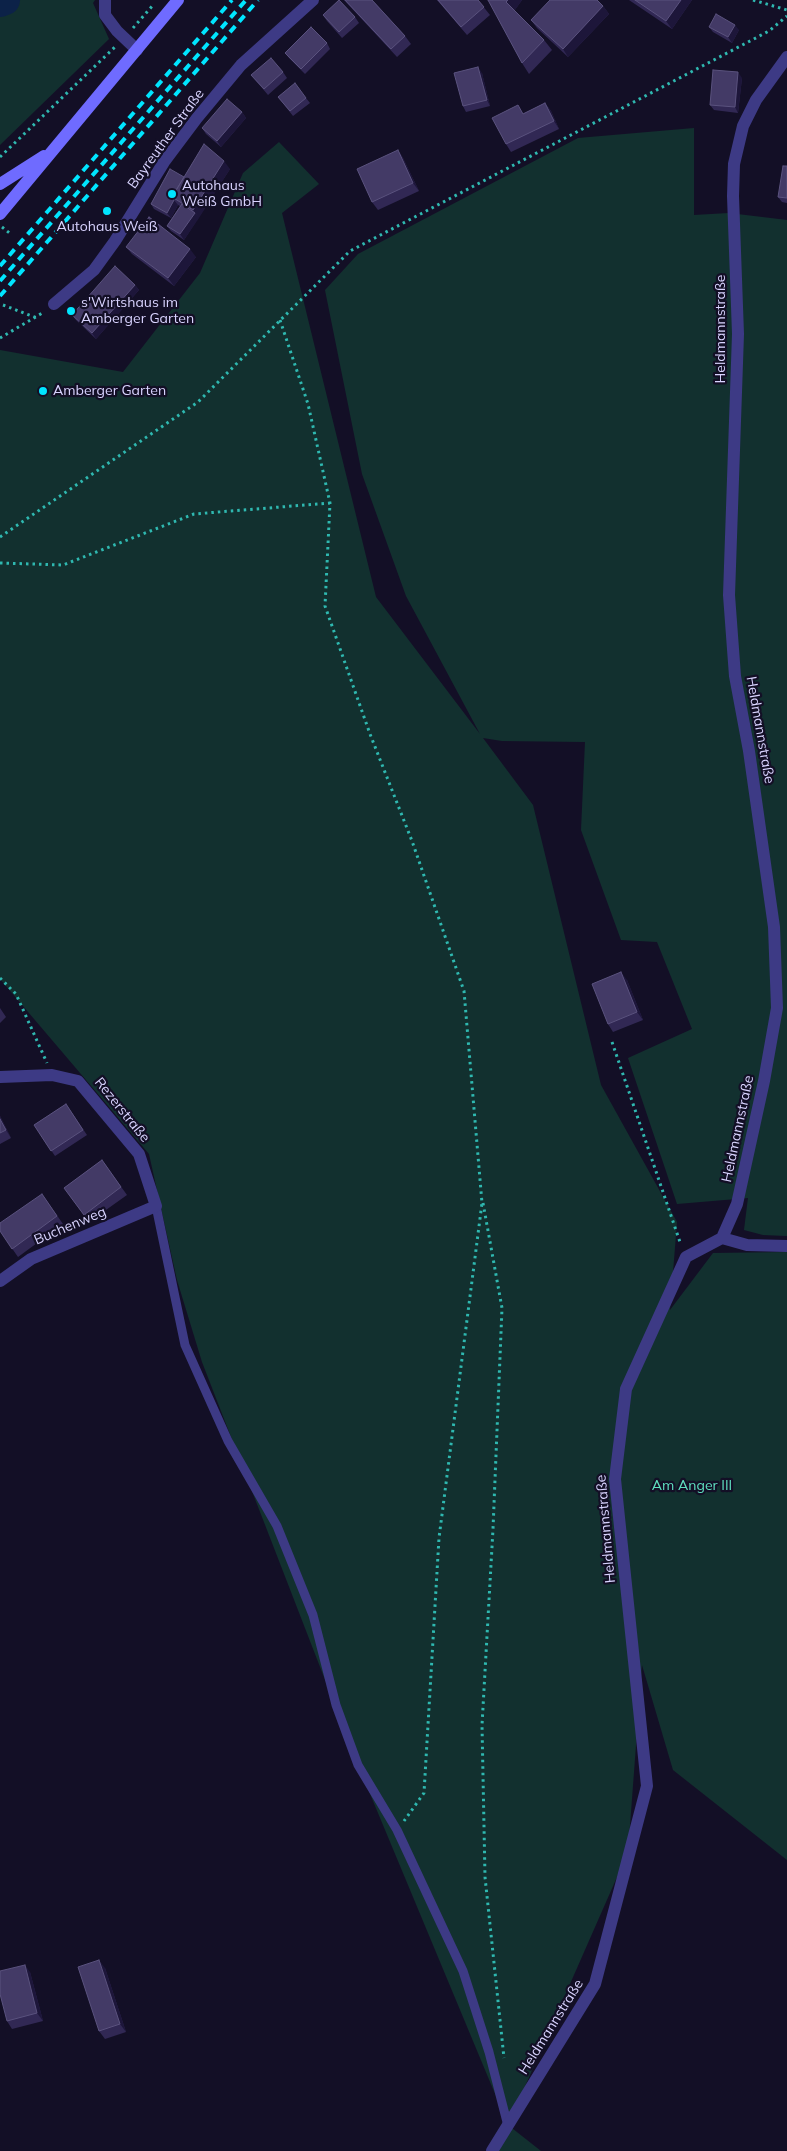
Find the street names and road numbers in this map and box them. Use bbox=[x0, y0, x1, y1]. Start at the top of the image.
street label: Bayreuther Straße bbox=[124, 86, 208, 192]
street label: Heldmannstraße bbox=[713, 275, 729, 383]
street label: Heldmannstraße bbox=[742, 675, 778, 785]
street label: Rezerstraße bbox=[91, 1074, 153, 1146]
street label: Heldmannstraße bbox=[718, 1074, 758, 1184]
street label: Buchenweg bbox=[31, 1203, 109, 1249]
street label: Heldmannstraße bbox=[593, 1474, 619, 1584]
street label: Heldmannstraße bbox=[515, 1976, 587, 2078]

